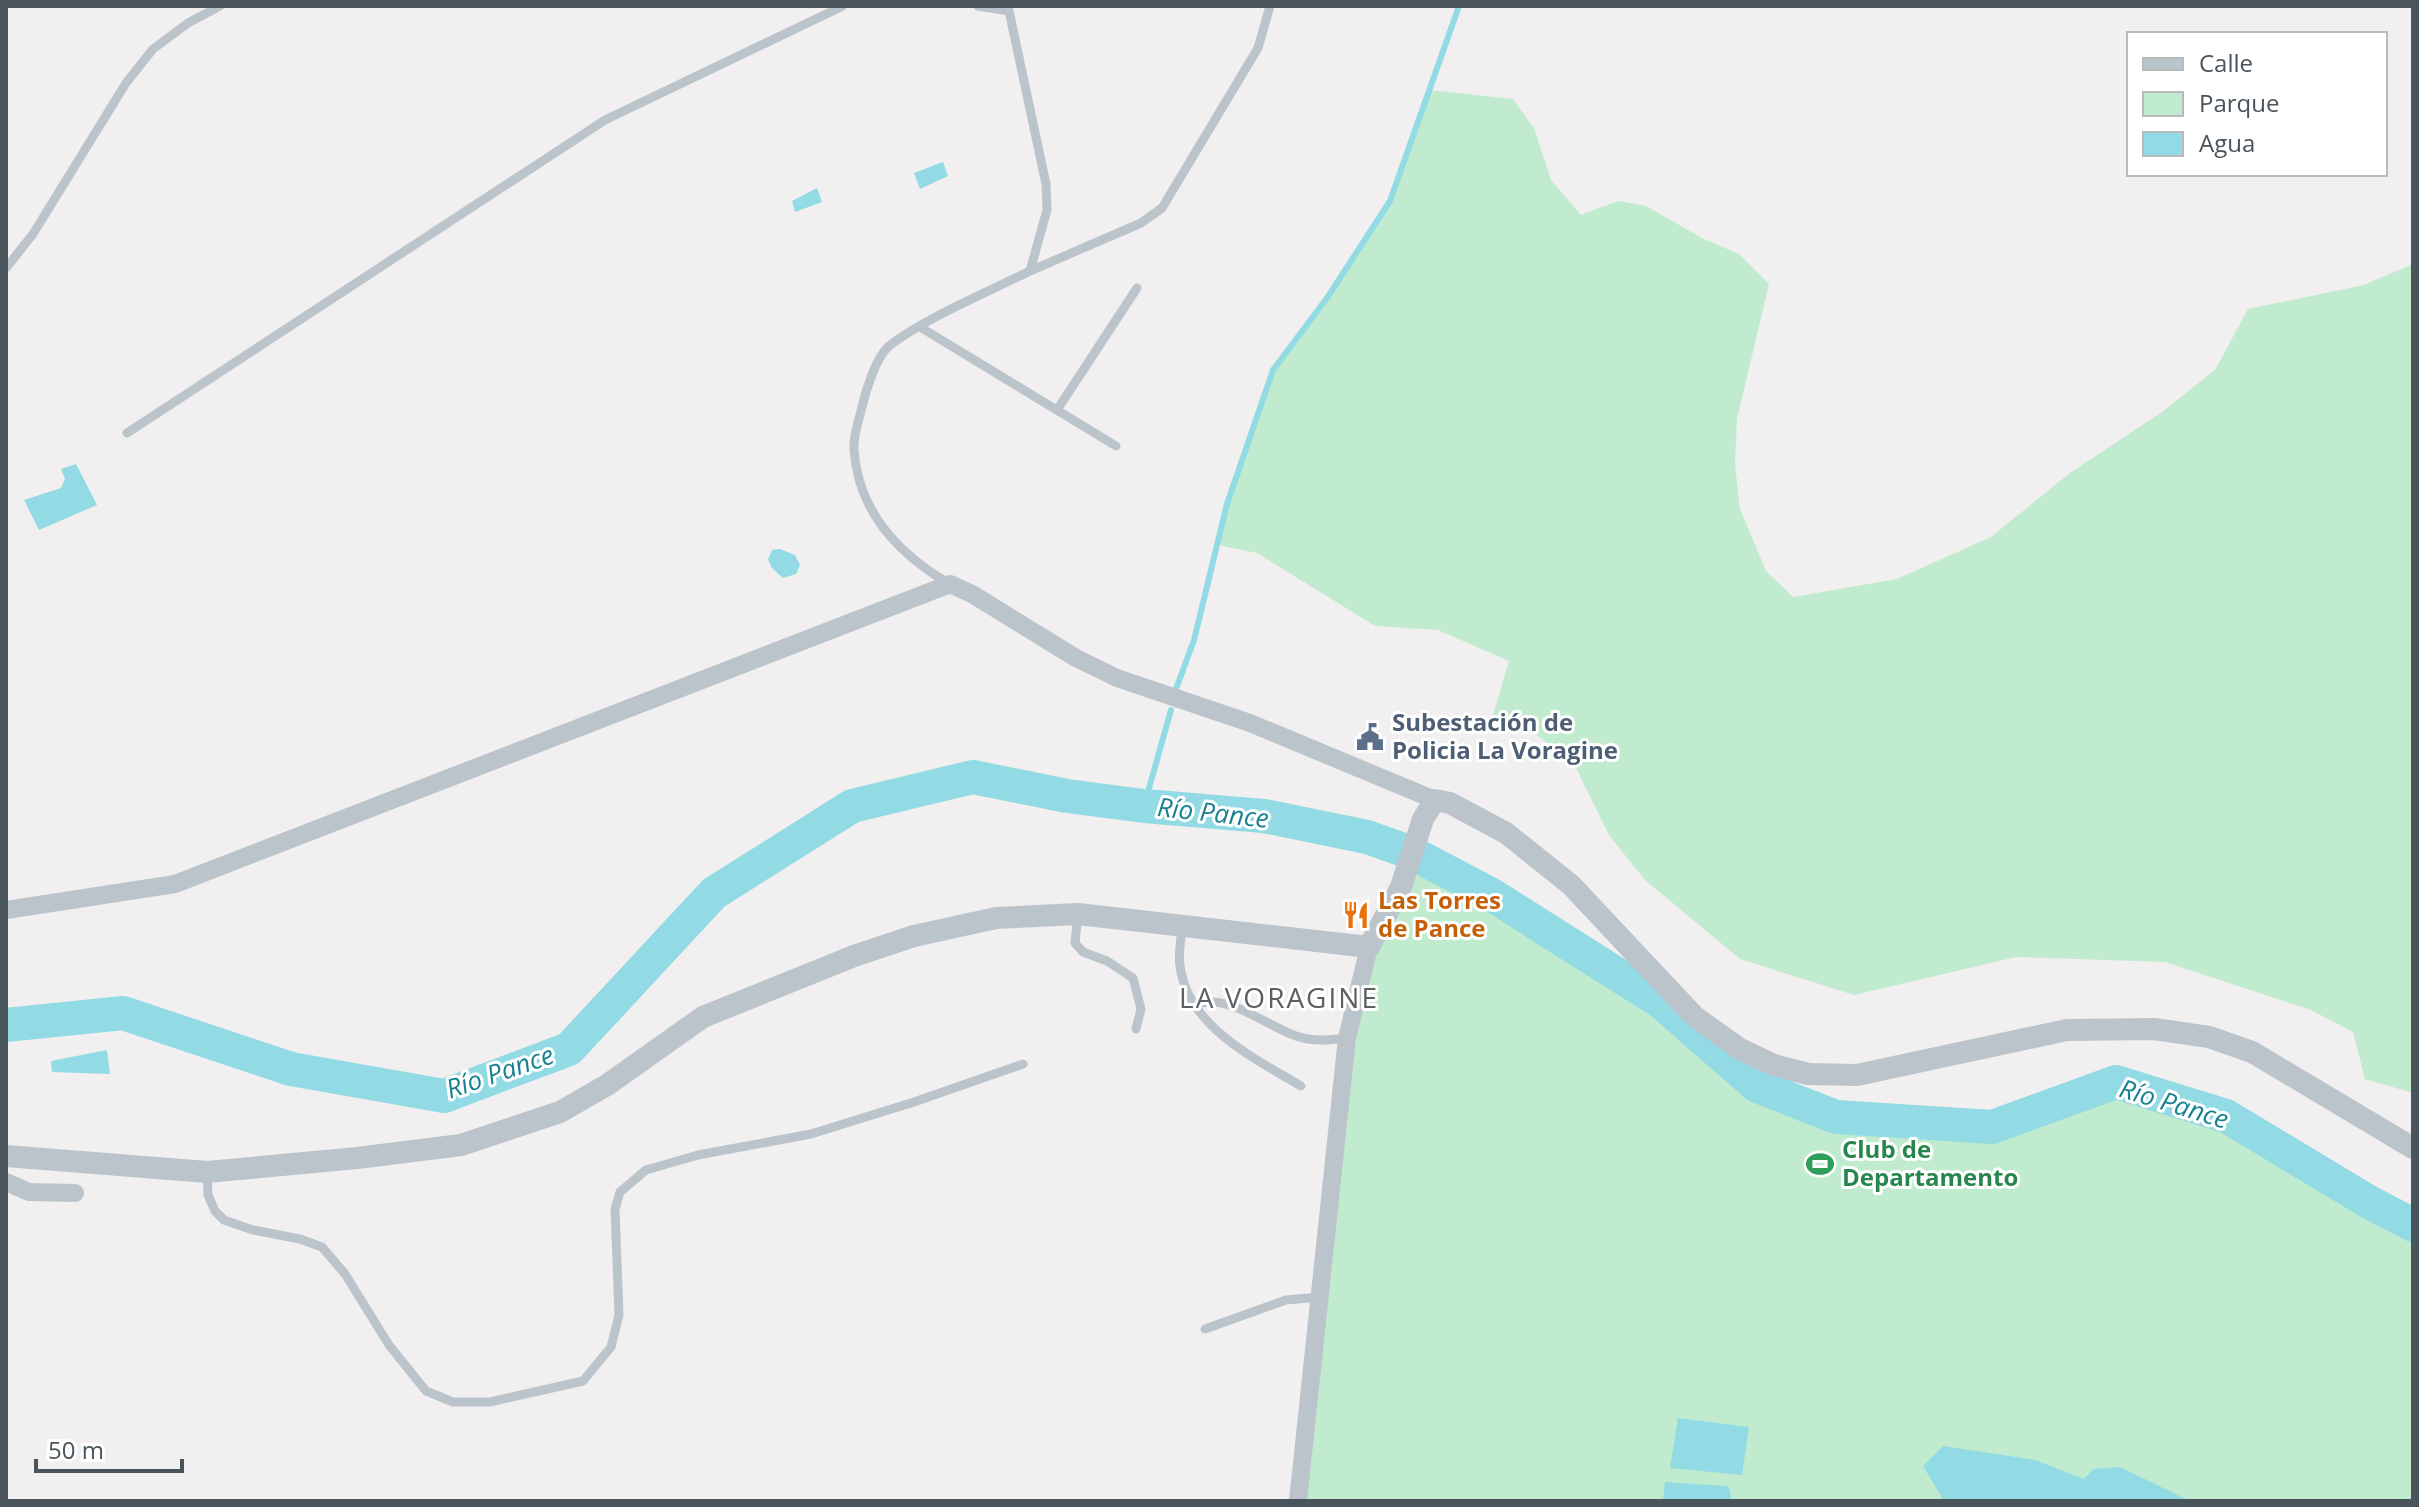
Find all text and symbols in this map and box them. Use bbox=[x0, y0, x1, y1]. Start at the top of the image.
legend bbox=[2127, 32, 2387, 176]
text: Calle bbox=[2199, 46, 2253, 79]
text: Parque bbox=[2199, 86, 2279, 119]
text: Agua bbox=[2199, 126, 2255, 159]
place label: Subestación de Policia La Voragine bbox=[1392, 705, 1618, 766]
public building icon: Subestación de Policia La Voragine bbox=[1355, 722, 1385, 752]
water label: Río Pance bbox=[1156, 788, 1271, 836]
place label: Las Torres de Pance bbox=[1378, 883, 1501, 944]
restaurant icon: Las Torres de Pance bbox=[1341, 900, 1371, 930]
district label: LA VORAGINE bbox=[1179, 978, 1379, 1016]
water label: Río Pance bbox=[441, 1036, 559, 1106]
water label: Río Pance bbox=[2115, 1069, 2233, 1137]
place label: Club de Departamento bbox=[1842, 1132, 2018, 1193]
sports icon: Club de Departamento bbox=[1805, 1149, 1835, 1179]
scale bar bbox=[36, 1423, 182, 1473]
text: 50 m bbox=[48, 1433, 104, 1466]

